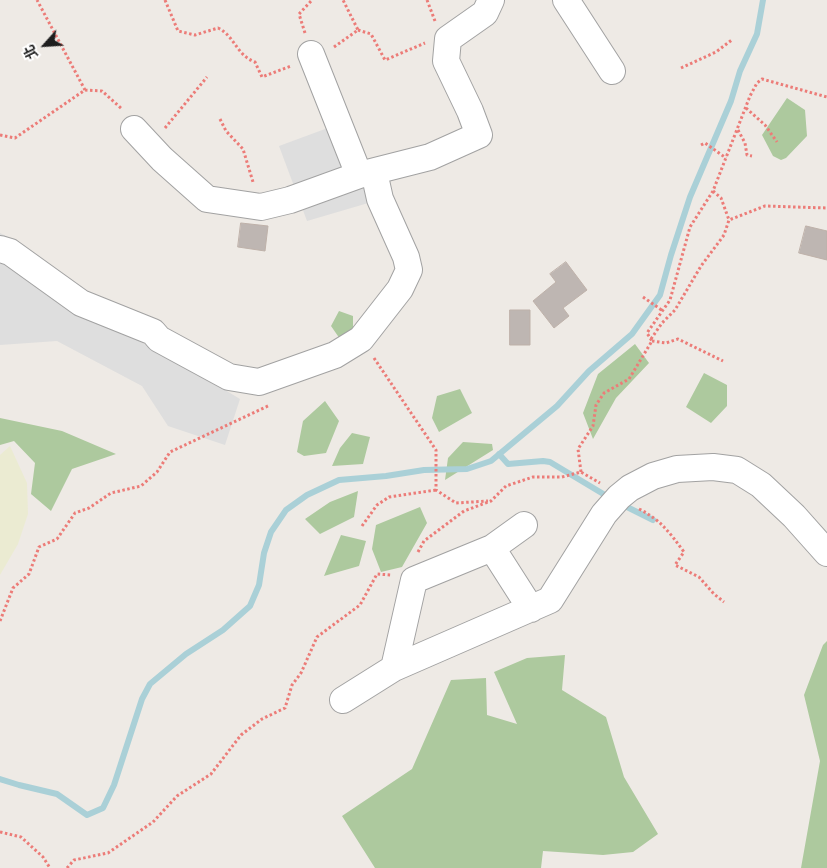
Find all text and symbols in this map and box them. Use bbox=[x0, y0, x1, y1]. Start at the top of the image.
north arrow bbox=[20, 20, 70, 70]
text: 北 bbox=[20, 42, 42, 62]

